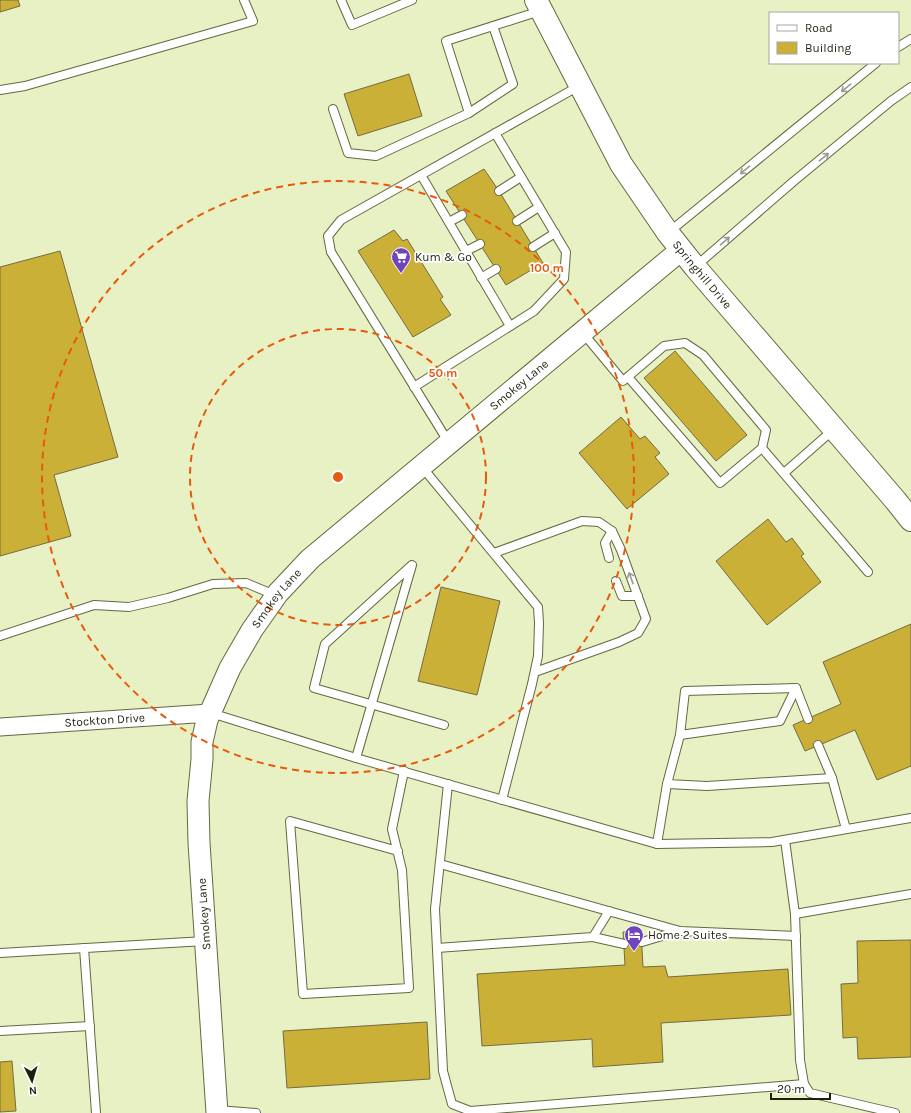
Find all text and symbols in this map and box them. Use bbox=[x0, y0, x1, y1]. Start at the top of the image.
legend bbox=[769, 12, 899, 64]
text: Road bbox=[805, 21, 833, 35]
text: Building bbox=[805, 41, 852, 55]
one-way arrow bbox=[840, 83, 851, 92]
one-way arrow bbox=[818, 153, 829, 162]
one-way arrow bbox=[740, 165, 750, 174]
one-way arrow bbox=[719, 237, 730, 246]
street label: Springhill Drive bbox=[670, 238, 735, 312]
supermarket icon: Kum & Go bbox=[390, 246, 412, 274]
place label: Kum & Go bbox=[415, 250, 472, 264]
text: 100 m bbox=[530, 261, 564, 275]
street label: Smokey Lane bbox=[487, 356, 551, 413]
text: 50 m bbox=[429, 366, 458, 380]
centre of rings bbox=[331, 470, 345, 484]
street label: Smokey Lane bbox=[248, 566, 304, 631]
one-way arrow bbox=[627, 572, 635, 584]
street label: Stockton Drive bbox=[64, 710, 145, 730]
street label: Smokey Lane bbox=[195, 878, 213, 950]
hotel icon: Home 2 Suites bbox=[623, 924, 645, 952]
place label: Home 2 Suites bbox=[648, 928, 728, 942]
north arrow bbox=[12, 1061, 52, 1101]
scale bar bbox=[771, 1075, 830, 1101]
text: 20 m bbox=[777, 1082, 805, 1096]
text: N bbox=[28, 1084, 37, 1097]

